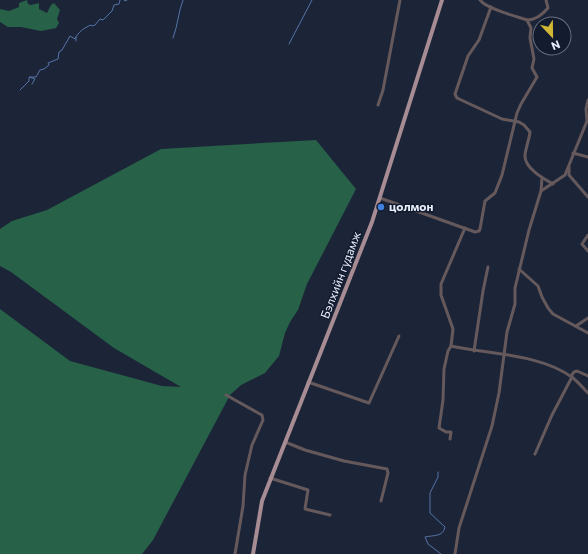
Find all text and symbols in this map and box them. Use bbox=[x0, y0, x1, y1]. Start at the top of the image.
north arrow bbox=[532, 16, 572, 56]
text: N bbox=[550, 38, 562, 53]
place label: цолмон bbox=[389, 199, 434, 213]
marker: цолмон bbox=[376, 202, 386, 212]
street label: Бэлхийн гудамж bbox=[317, 229, 363, 320]

